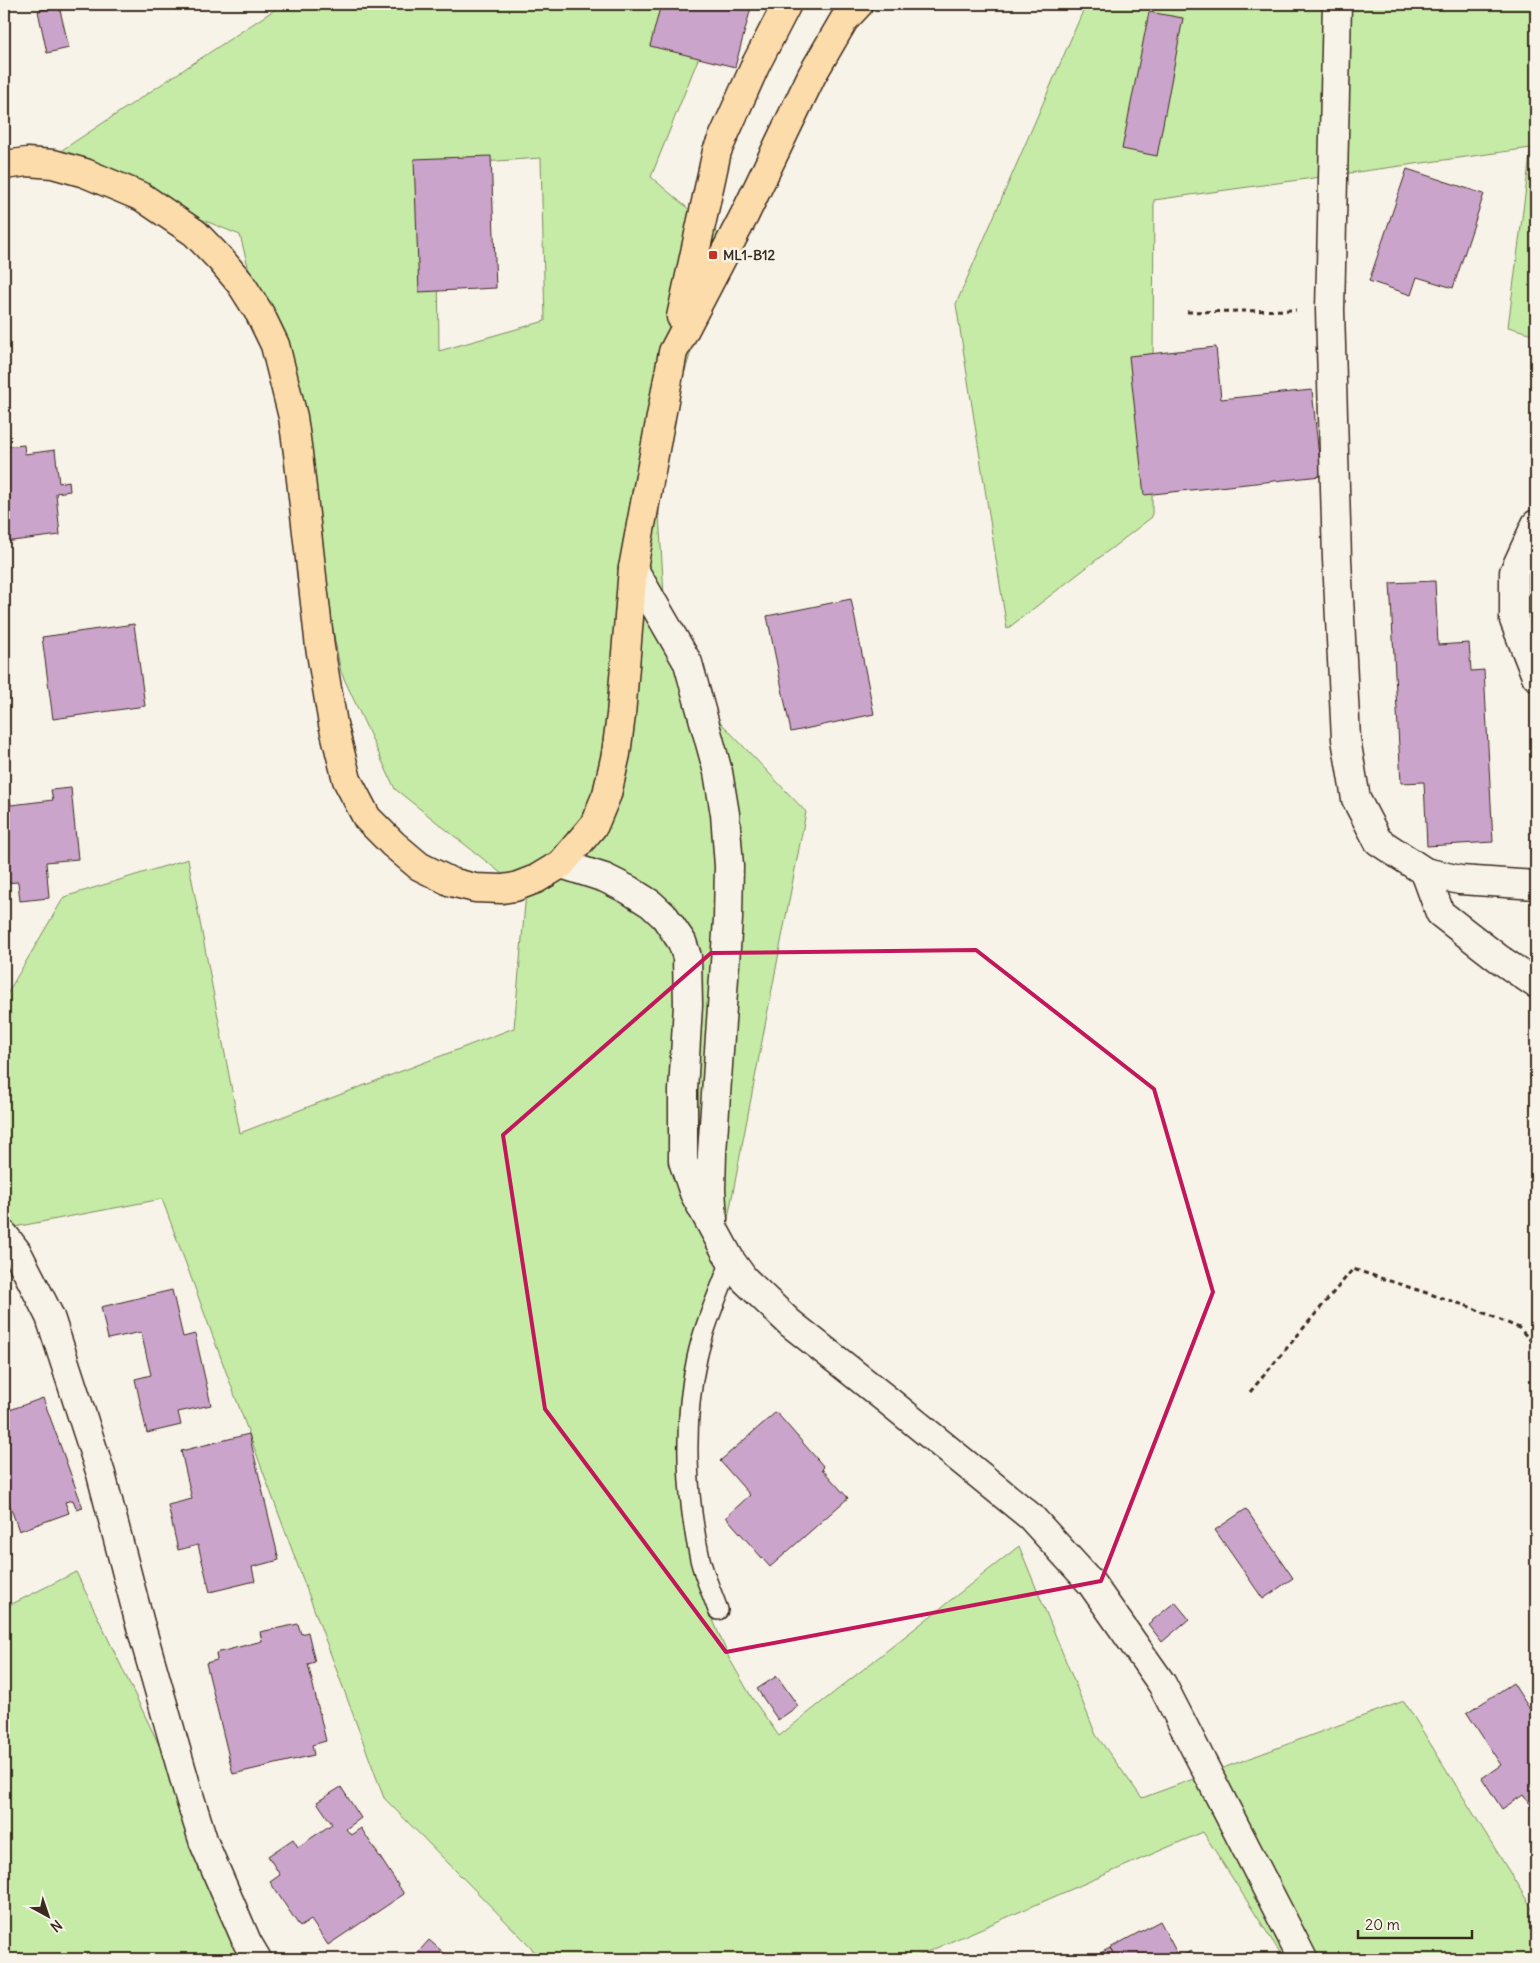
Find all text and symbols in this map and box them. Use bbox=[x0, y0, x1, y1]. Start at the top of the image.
place label: ML1-B12 bbox=[723, 246, 776, 264]
marker: ML1-B12 bbox=[707, 249, 719, 261]
north arrow bbox=[22, 1890, 72, 1940]
scale bar bbox=[1358, 1908, 1471, 1940]
text: 20 m bbox=[1365, 1915, 1400, 1934]
text: N bbox=[47, 1916, 66, 1936]

